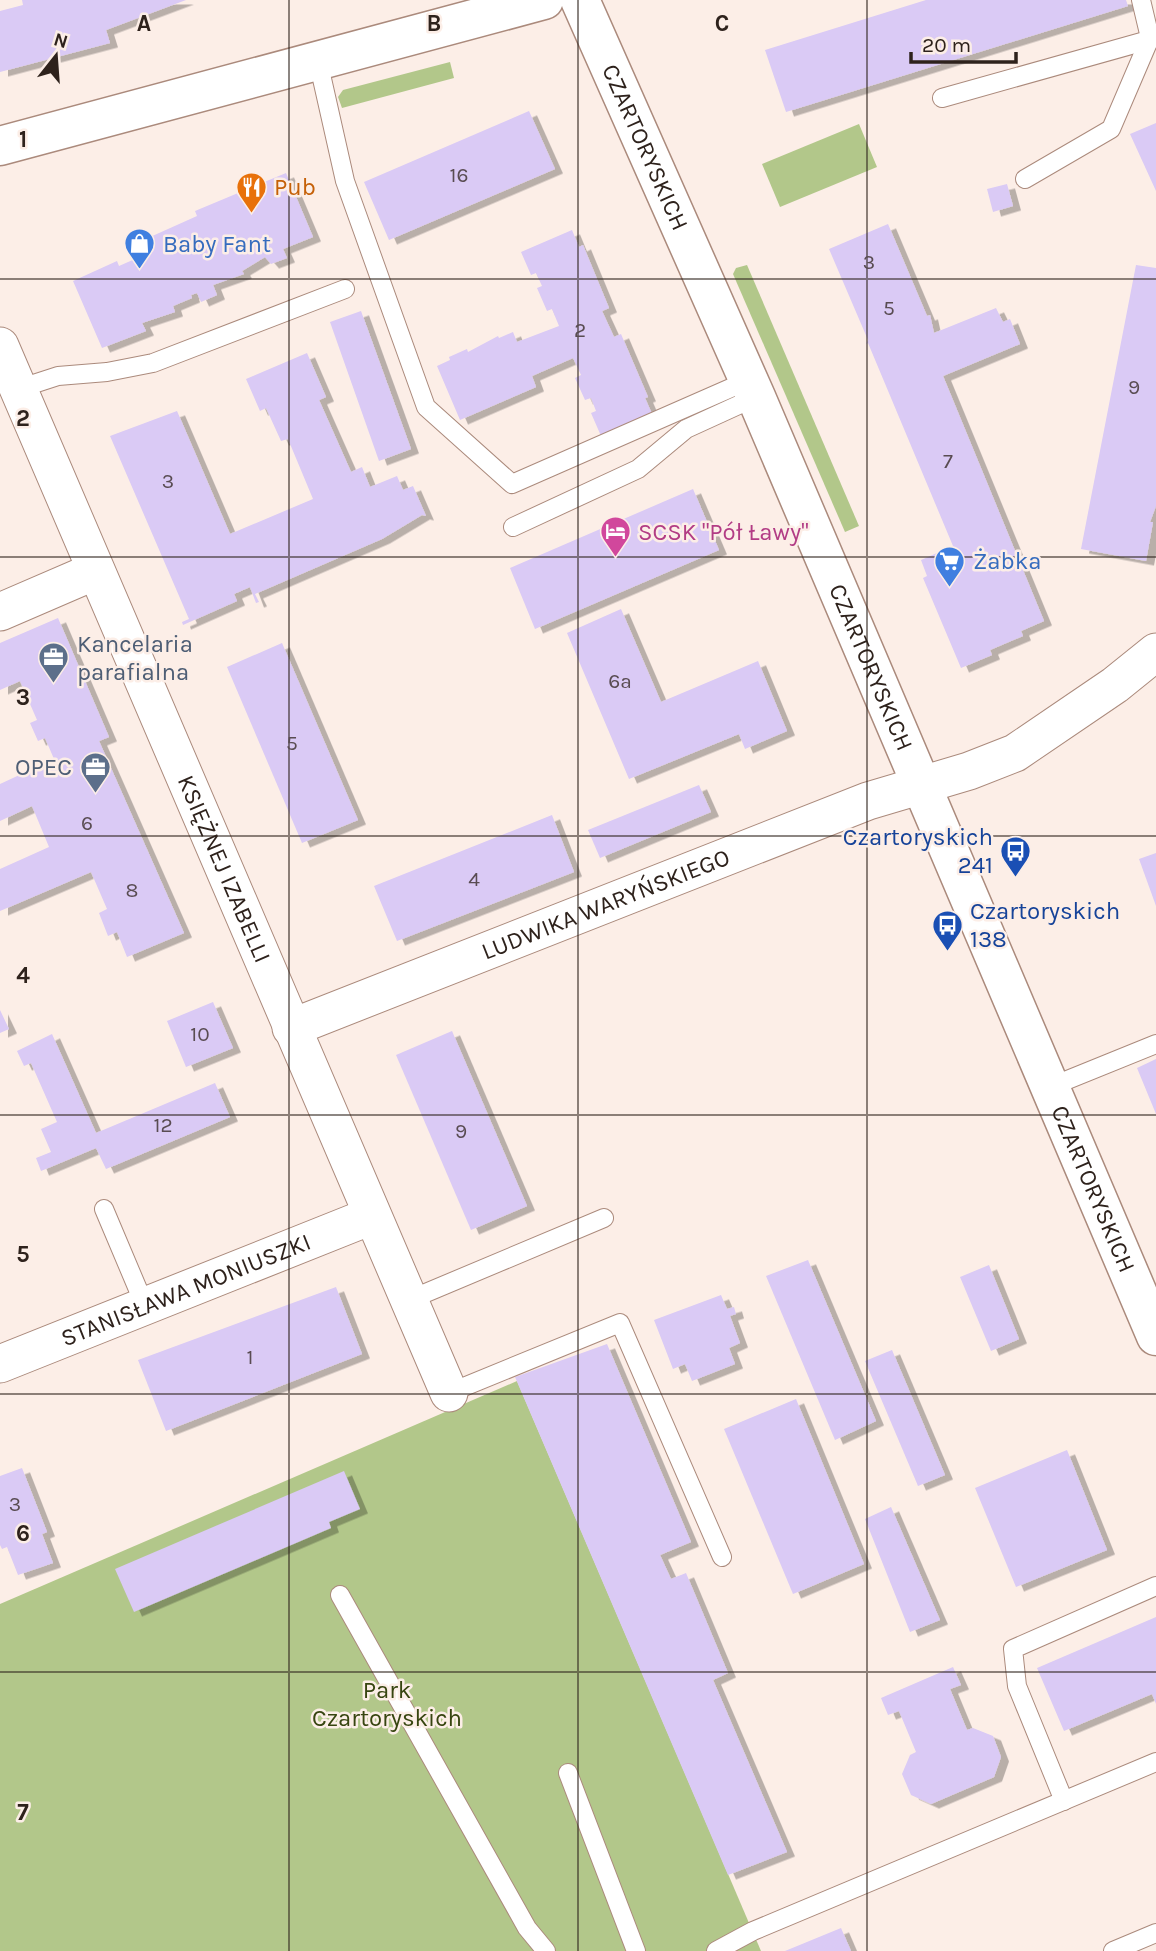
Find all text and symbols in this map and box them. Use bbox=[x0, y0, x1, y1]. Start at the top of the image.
text: A bbox=[137, 10, 151, 37]
text: B bbox=[427, 10, 441, 37]
text: C bbox=[715, 10, 729, 37]
north arrow bbox=[21, 21, 91, 91]
scale bar bbox=[911, 21, 1016, 65]
text: N bbox=[51, 28, 70, 53]
text: 20 m bbox=[922, 33, 971, 57]
street label: CZARTORYSKICH bbox=[596, 60, 694, 235]
text: 1 bbox=[19, 126, 27, 153]
house number: 16 bbox=[450, 163, 468, 187]
restaurant icon: Pub bbox=[234, 170, 268, 214]
place label: Pub bbox=[274, 173, 316, 201]
shop icon: Baby Fant bbox=[123, 227, 157, 271]
place label: Baby Fant bbox=[163, 230, 271, 258]
house number: 3 bbox=[863, 250, 875, 274]
house number: 5 bbox=[883, 296, 895, 320]
house number: 2 bbox=[574, 318, 586, 342]
house number: 9 bbox=[1128, 375, 1140, 399]
text: 2 bbox=[16, 405, 30, 432]
house number: 7 bbox=[943, 449, 953, 473]
house number: 3 bbox=[162, 469, 174, 493]
hotel icon: SCSK "Pół Ławy" bbox=[598, 515, 632, 559]
place label: SCSK "Pół Ławy" bbox=[638, 518, 808, 546]
supermarket icon: Żabka bbox=[933, 544, 967, 588]
place label: Żabka bbox=[973, 547, 1041, 575]
street label: CZARTORYSKICH bbox=[823, 580, 919, 755]
place label: Kancelaria parafialna bbox=[77, 630, 193, 686]
office icon: Kancelaria parafialna bbox=[37, 641, 71, 685]
house number: 6a bbox=[608, 669, 632, 693]
text: 3 bbox=[16, 684, 30, 711]
house number: 5 bbox=[286, 731, 298, 755]
office icon: OPEC bbox=[78, 750, 112, 794]
place label: OPEC bbox=[15, 753, 72, 781]
street label: KSIĘŻNEJ IZABELLI bbox=[172, 771, 277, 967]
house number: 6 bbox=[81, 811, 93, 835]
place label: Czartoryskich 241 bbox=[843, 823, 993, 879]
bus stop icon: Czartoryskich 241 bbox=[999, 834, 1033, 878]
street label: LUDWIKA WARYŃSKIEGO bbox=[477, 843, 734, 966]
house number: 4 bbox=[468, 867, 480, 891]
house number: 8 bbox=[126, 878, 138, 902]
place label: Czartoryskich 138 bbox=[970, 897, 1120, 953]
bus stop icon: Czartoryskich 138 bbox=[930, 908, 964, 952]
text: 4 bbox=[16, 962, 30, 989]
house number: 10 bbox=[190, 1022, 210, 1046]
street label: CZARTORYSKICH bbox=[1045, 1101, 1141, 1277]
house number: 12 bbox=[153, 1113, 173, 1137]
house number: 9 bbox=[455, 1119, 467, 1143]
street label: STANISŁAWA MONIUSZKI bbox=[57, 1228, 315, 1352]
text: 5 bbox=[16, 1241, 30, 1268]
house number: 1 bbox=[247, 1345, 253, 1369]
house number: 3 bbox=[9, 1492, 21, 1516]
text: 6 bbox=[16, 1520, 30, 1547]
park label: Park Czartoryskich bbox=[312, 1676, 462, 1732]
text: 7 bbox=[17, 1799, 29, 1826]

